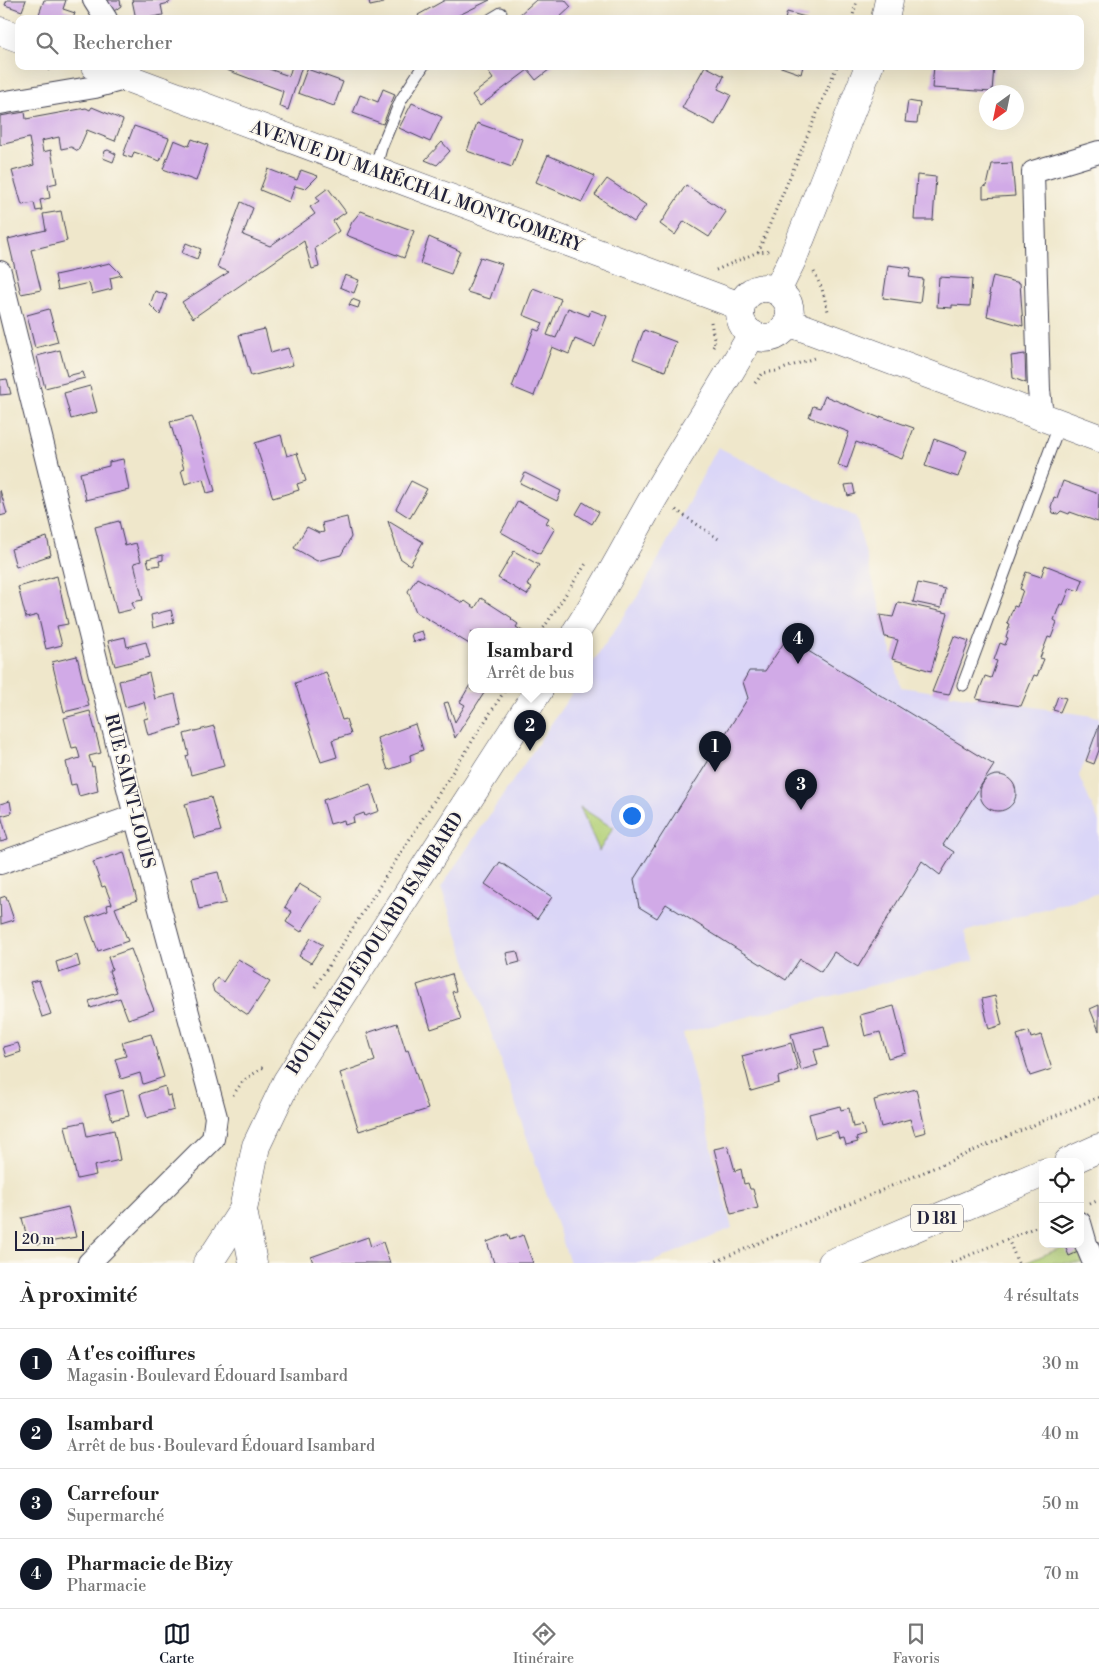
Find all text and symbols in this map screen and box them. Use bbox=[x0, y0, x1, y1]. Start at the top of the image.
search box bbox=[15, 15, 1084, 70]
icon: search bbox=[33, 29, 61, 57]
text: Rechercher bbox=[73, 31, 172, 55]
north arrow bbox=[979, 85, 1024, 130]
street label: AVENUE DU MARÉCHAL MONTGOMERY bbox=[246, 115, 587, 258]
pin: 4 bbox=[782, 623, 814, 664]
popup bbox=[468, 628, 593, 693]
text: Isambard bbox=[487, 639, 573, 663]
text: Arrêt de bus bbox=[487, 663, 574, 683]
pin: 2 bbox=[514, 710, 546, 751]
street label: RUE SAINT-LOUIS bbox=[99, 711, 160, 871]
pin: 1 bbox=[699, 731, 731, 772]
pin: 3 bbox=[785, 769, 817, 810]
your location bbox=[619, 803, 645, 829]
street label: BOULEVARD ÉDOUARD ISAMBARD bbox=[281, 808, 469, 1080]
map controls bbox=[1039, 1158, 1084, 1248]
button: locate bbox=[1039, 1158, 1084, 1203]
button: layers bbox=[1039, 1203, 1084, 1248]
road number: D 181 bbox=[911, 1204, 963, 1232]
scale bar bbox=[15, 1228, 84, 1251]
text: 20 m bbox=[22, 1231, 54, 1249]
text: À proximité bbox=[20, 1283, 137, 1309]
text: 4 résultats bbox=[1004, 1286, 1079, 1306]
text: A t'es coiffures bbox=[67, 1342, 195, 1366]
text: 1 bbox=[32, 1354, 40, 1374]
text: 30 m bbox=[1042, 1354, 1079, 1374]
text: Magasin · Boulevard Édouard Isambard bbox=[67, 1366, 348, 1386]
text: Isambard bbox=[67, 1412, 154, 1436]
text: 2 bbox=[31, 1424, 41, 1444]
text: 40 m bbox=[1042, 1424, 1079, 1444]
text: Arrêt de bus · Boulevard Édouard Isambard bbox=[67, 1436, 375, 1456]
text: Carrefour bbox=[67, 1482, 159, 1506]
text: 3 bbox=[31, 1494, 41, 1514]
text: 50 m bbox=[1042, 1494, 1079, 1514]
text: Supermarché bbox=[67, 1506, 164, 1526]
text: Pharmacie de Bizy bbox=[67, 1552, 233, 1576]
text: 4 bbox=[31, 1564, 41, 1584]
text: 70 m bbox=[1043, 1564, 1079, 1584]
text: Pharmacie bbox=[67, 1576, 146, 1596]
tab: Carte bbox=[159, 1620, 194, 1668]
tab: Itinéraire bbox=[513, 1620, 574, 1668]
tab: Favoris bbox=[893, 1620, 940, 1668]

